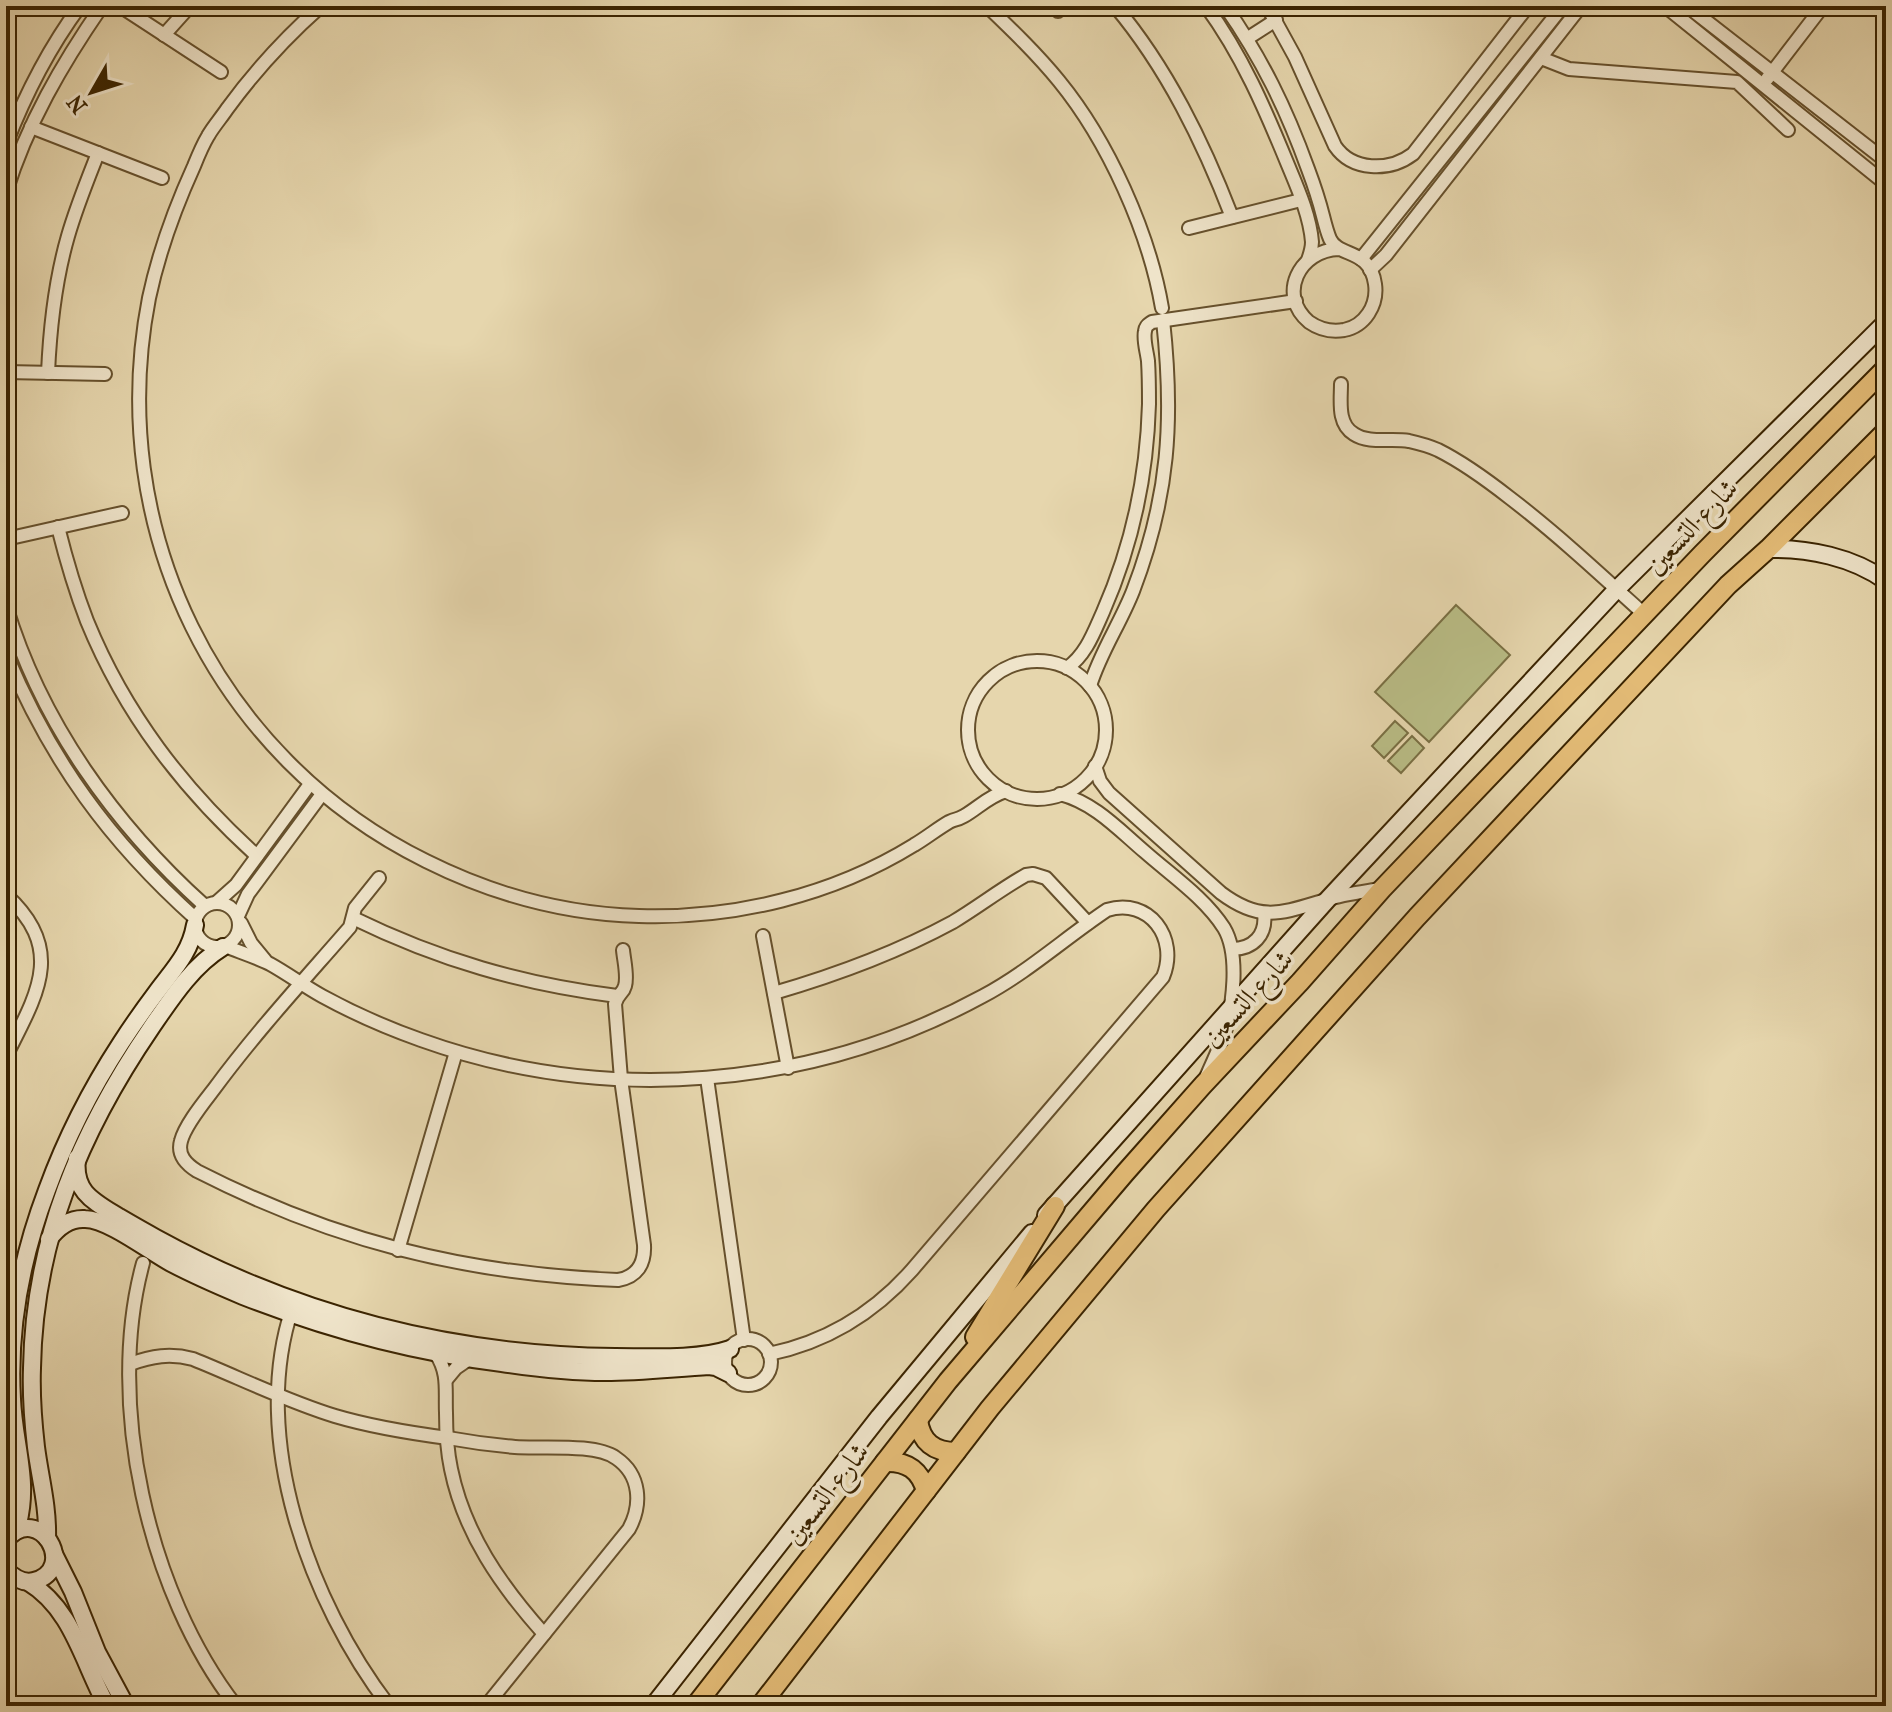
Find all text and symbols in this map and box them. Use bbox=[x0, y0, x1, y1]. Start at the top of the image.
north arrow bbox=[52, 52, 132, 132]
text: N bbox=[62, 89, 93, 119]
street label: شارع التسعين bbox=[1638, 471, 1750, 585]
street label: شارع التسعين bbox=[1194, 943, 1305, 1058]
street label: شارع التسعين bbox=[776, 1436, 881, 1555]

